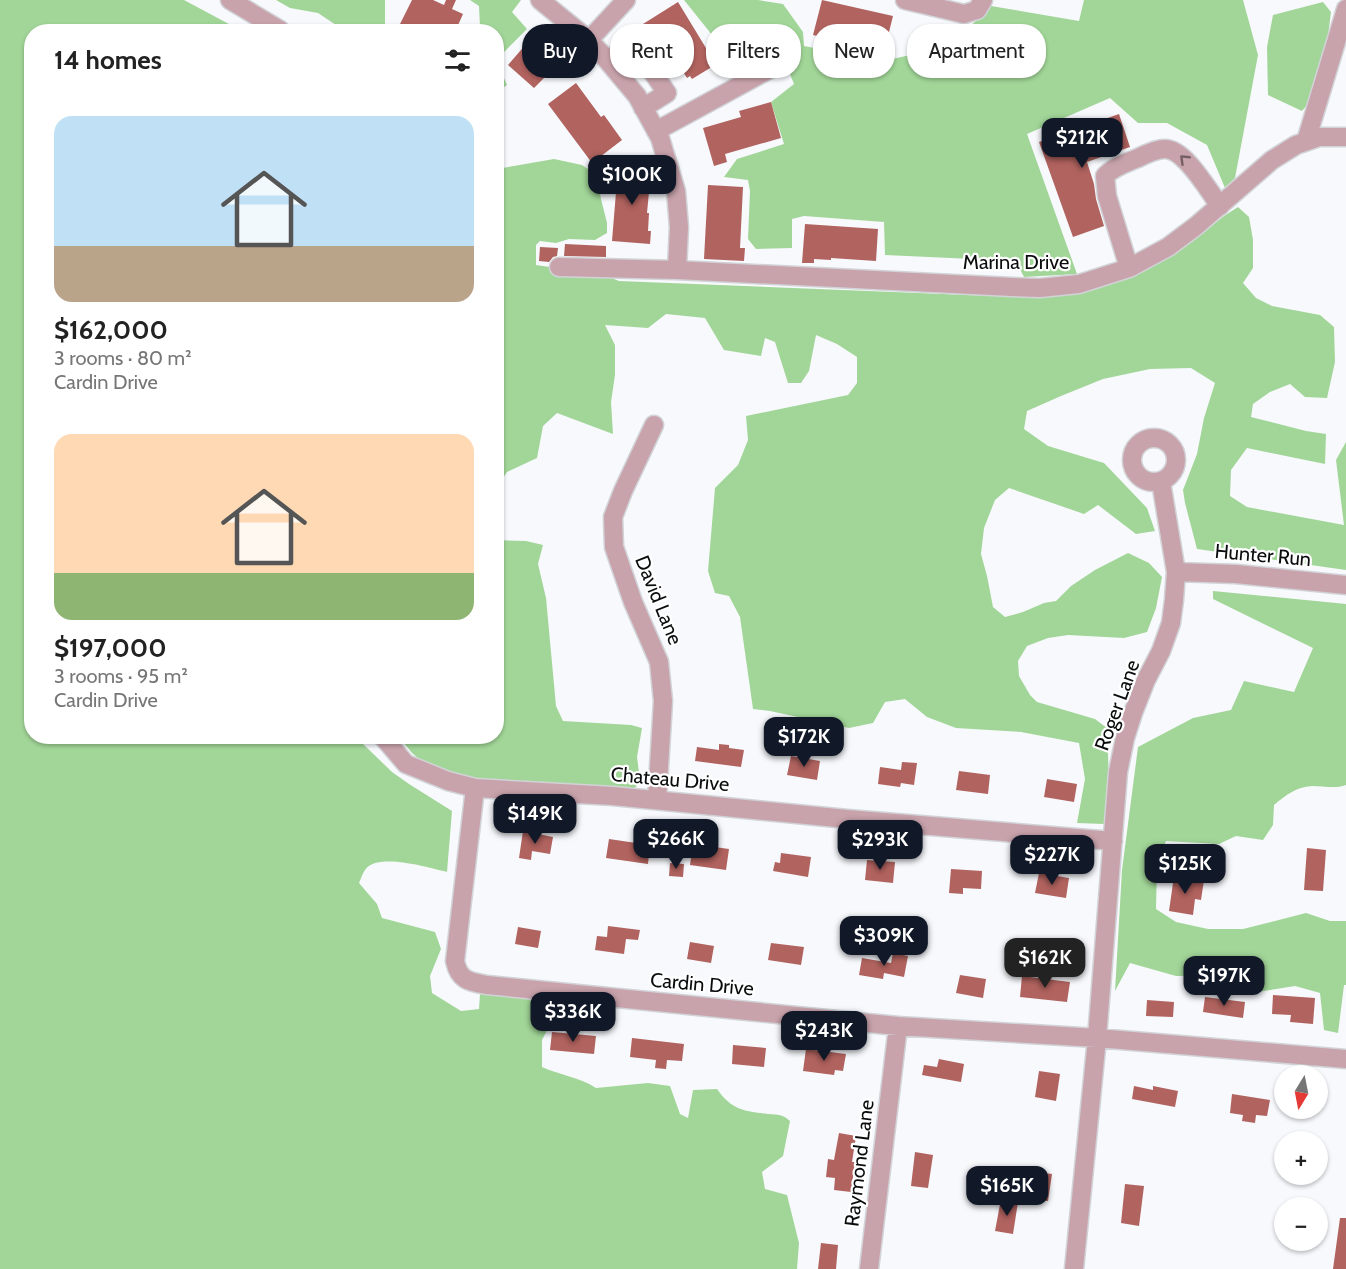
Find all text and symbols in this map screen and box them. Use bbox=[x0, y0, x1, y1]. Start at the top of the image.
chip: Buy bbox=[522, 24, 598, 78]
chip: Rent bbox=[610, 24, 694, 78]
chip: Filters bbox=[706, 24, 801, 78]
chip: New bbox=[813, 24, 895, 78]
chip: Apartment bbox=[907, 24, 1046, 78]
text: 14 homes bbox=[54, 44, 162, 76]
icon: filters bbox=[441, 44, 474, 77]
pin: $212K bbox=[1040, 118, 1124, 169]
text: $212K bbox=[1056, 125, 1108, 149]
icon: home bbox=[210, 155, 318, 263]
pin: $100K bbox=[590, 155, 674, 206]
one-way arrow bbox=[1180, 156, 1191, 166]
text: $100K bbox=[602, 162, 662, 186]
street label: Marina Drive bbox=[963, 250, 1069, 274]
text: $162,000 bbox=[54, 314, 168, 346]
text: 3 rooms · 80 m² bbox=[54, 346, 192, 370]
text: Cardin Drive bbox=[54, 370, 158, 394]
icon: home bbox=[210, 473, 318, 581]
street label: Hunter Run bbox=[1214, 539, 1312, 571]
street label: David Lane bbox=[630, 552, 688, 648]
text: $197,000 bbox=[54, 632, 167, 664]
street label: Roger Lane bbox=[1090, 656, 1144, 754]
text: 3 rooms · 95 m² bbox=[54, 664, 188, 688]
text: Cardin Drive bbox=[54, 688, 158, 712]
pin: $172K bbox=[762, 717, 846, 768]
text: $172K bbox=[778, 724, 830, 748]
street label: Chateau Drive bbox=[610, 762, 730, 796]
pin: $149K bbox=[493, 794, 577, 845]
text: $149K bbox=[507, 801, 563, 825]
pin: $266K bbox=[634, 819, 718, 870]
pin: $293K bbox=[838, 820, 922, 871]
text: $266K bbox=[647, 826, 705, 850]
text: $293K bbox=[852, 827, 908, 851]
pin: $227K bbox=[1010, 835, 1094, 886]
text: $227K bbox=[1024, 842, 1080, 866]
pin: $125K bbox=[1143, 844, 1227, 895]
text: $125K bbox=[1159, 851, 1211, 875]
pin: $309K bbox=[842, 916, 926, 967]
text: $309K bbox=[854, 923, 914, 947]
pin: $162K bbox=[1003, 938, 1087, 989]
text: $162K bbox=[1018, 945, 1072, 969]
pin: $197K bbox=[1182, 956, 1266, 1007]
text: $197K bbox=[1198, 963, 1250, 987]
street label: Cardin Drive bbox=[649, 968, 755, 1000]
pin: $336K bbox=[531, 992, 615, 1043]
text: $336K bbox=[545, 999, 601, 1023]
pin: $243K bbox=[782, 1011, 866, 1062]
text: $243K bbox=[795, 1018, 853, 1042]
north arrow bbox=[1274, 1065, 1328, 1119]
map controls bbox=[1274, 1065, 1328, 1251]
street label: Raymond Lane bbox=[839, 1098, 879, 1228]
button: + bbox=[1274, 1131, 1328, 1185]
pin: $165K bbox=[965, 1166, 1049, 1217]
text: $165K bbox=[980, 1173, 1034, 1197]
button: − bbox=[1274, 1197, 1328, 1251]

